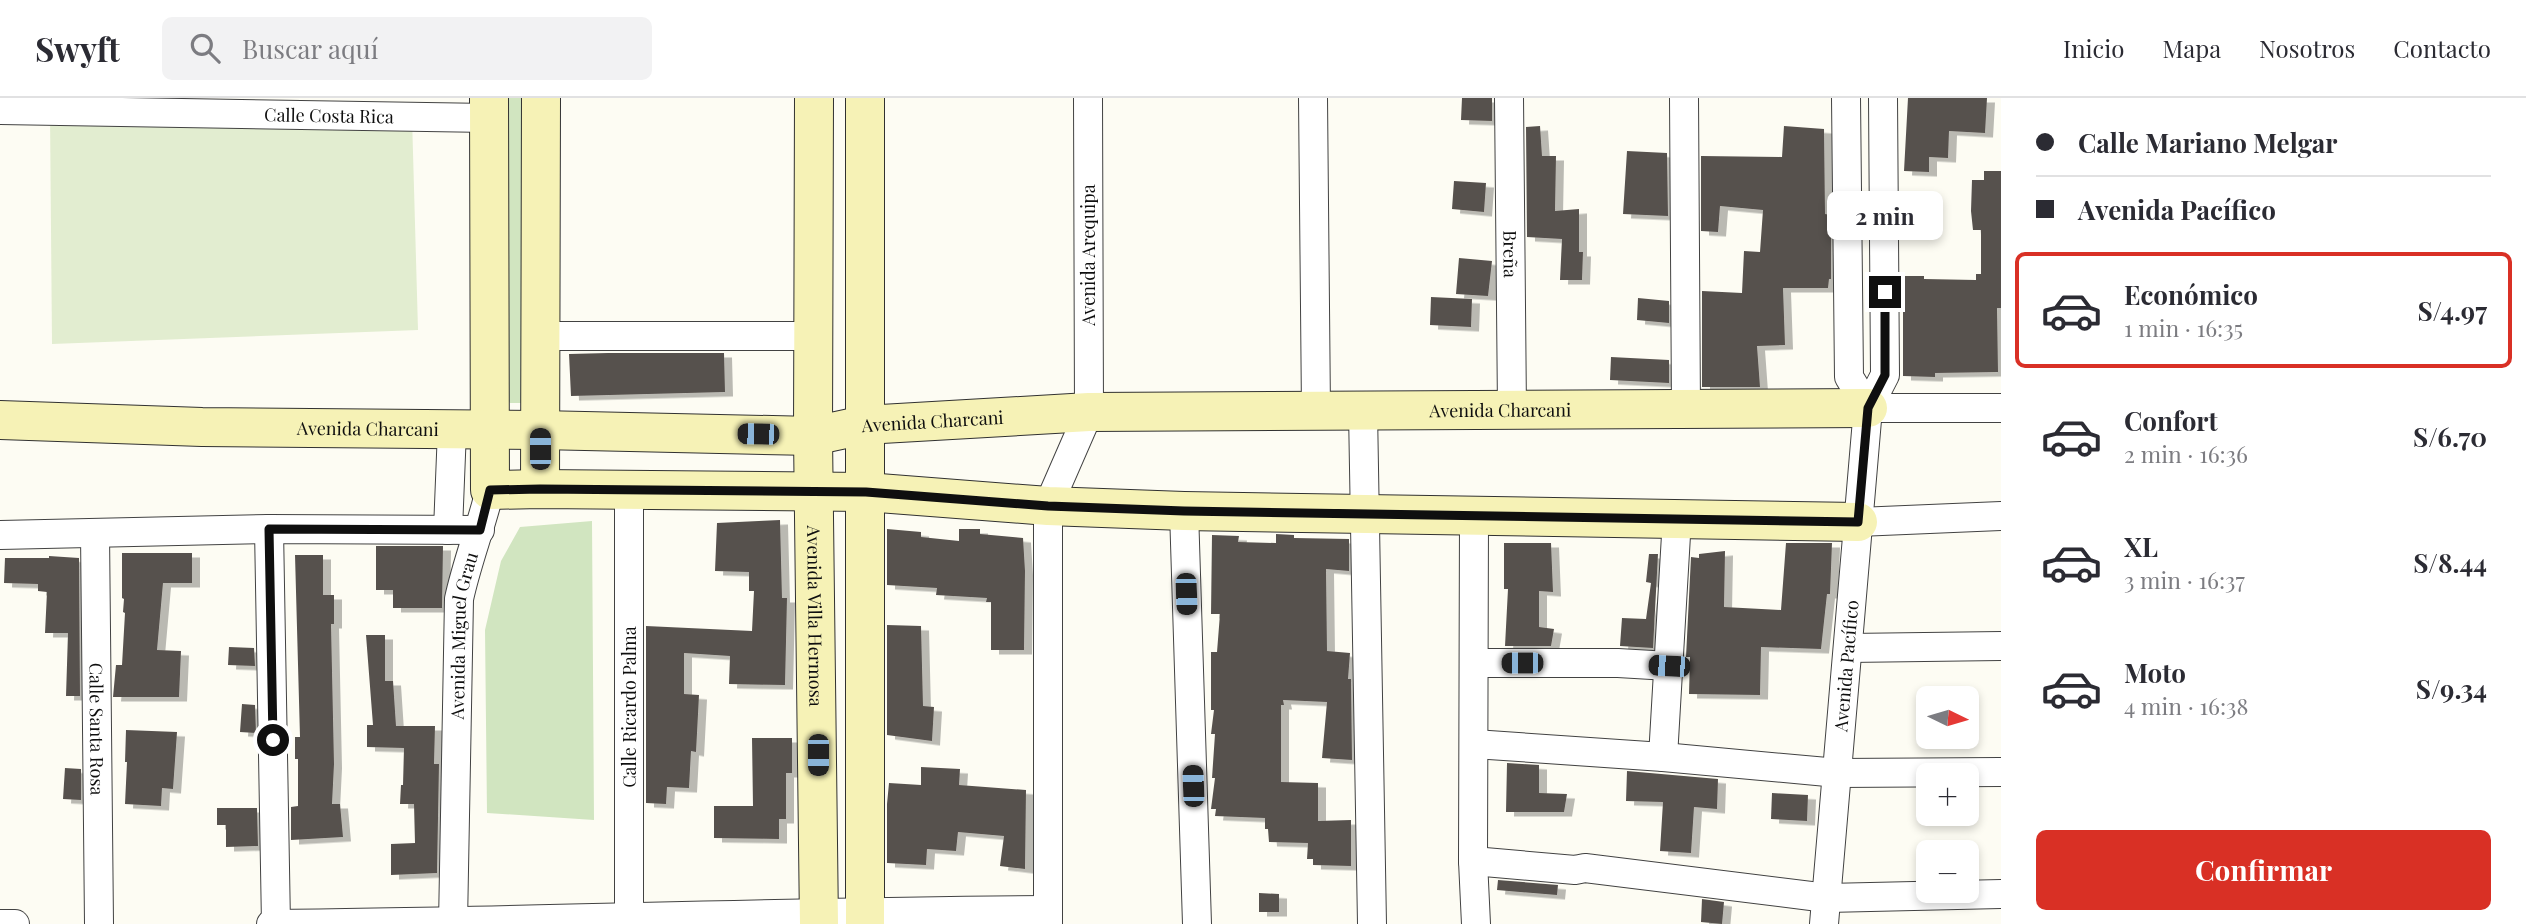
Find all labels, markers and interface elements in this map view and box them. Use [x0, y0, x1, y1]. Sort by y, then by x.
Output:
search box [162, 17, 652, 80]
text: Swyft [35, 26, 120, 70]
icon: search [186, 29, 224, 67]
text: Buscar aquí [242, 31, 378, 66]
text: Inicio [2063, 32, 2124, 64]
text: Mapa [2162, 32, 2221, 64]
text: Nosotros [2259, 32, 2355, 64]
text: Contacto [2393, 32, 2491, 64]
street label: Calle Costa Rica [264, 102, 394, 128]
text: Calle Mariano Melgar [2078, 125, 2337, 160]
street label: Avenida Arequipa [1076, 184, 1100, 327]
callout: 2 min [1827, 190, 1943, 240]
text: Avenida Pacífico [2078, 192, 2276, 227]
text: 2 min [1855, 200, 1915, 231]
street label: Breña [1498, 230, 1523, 278]
route end [1869, 276, 1901, 308]
text: Económico [2124, 277, 2258, 312]
icon: car [2040, 279, 2103, 342]
text: S/4.97 [2417, 293, 2487, 328]
text: 1 min · 16:35 [2124, 312, 2243, 343]
street label: Avenida Charcani [1428, 398, 1571, 422]
text: Confort [2124, 403, 2218, 438]
street label: Avenida Charcani [860, 405, 1004, 437]
icon: car [2040, 405, 2103, 468]
street label: Avenida Charcani [296, 416, 439, 441]
text: S/6.70 [2413, 419, 2487, 454]
car [737, 423, 780, 445]
car [530, 428, 551, 470]
text: 2 min · 16:36 [2124, 438, 2248, 469]
street label: Avenida Villa Hermosa [802, 524, 828, 707]
text: XL [2124, 529, 2158, 564]
icon: car [2040, 531, 2103, 594]
text: S/8.44 [2413, 545, 2487, 580]
street label: Avenida Miguel Grau [445, 548, 483, 721]
text: 3 min · 16:37 [2124, 564, 2245, 595]
car [1175, 573, 1198, 615]
street label: Avenida Pacífico [1828, 599, 1864, 734]
street label: Calle Ricardo Palma [617, 626, 641, 788]
car [1502, 653, 1544, 674]
car [1648, 654, 1691, 678]
text: Moto [2124, 655, 2186, 690]
icon: car [2040, 657, 2103, 720]
street label: Calle Santa Rosa [84, 663, 110, 795]
text: S/9.34 [2416, 671, 2487, 706]
north arrow [1916, 686, 1979, 749]
map controls [1916, 686, 1979, 903]
text: 4 min · 16:38 [2124, 690, 2248, 721]
route start [257, 724, 289, 756]
car [808, 734, 829, 776]
button: + [1916, 763, 1979, 826]
car [1182, 765, 1205, 807]
button: Confirmar [2036, 830, 2491, 910]
button: − [1916, 840, 1979, 903]

